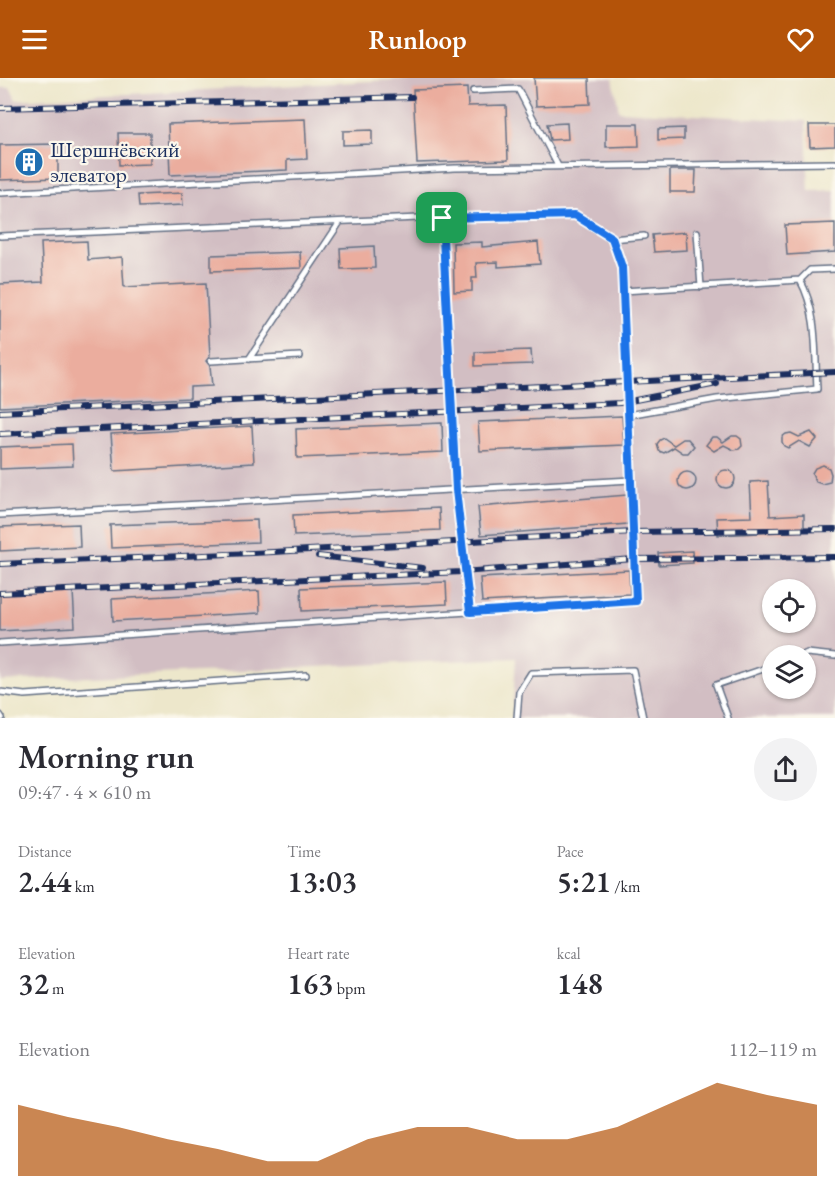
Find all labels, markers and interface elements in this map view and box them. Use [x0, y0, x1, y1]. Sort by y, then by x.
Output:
text: Runloop [369, 22, 466, 57]
icon: menu [18, 23, 51, 56]
icon: heart [784, 23, 817, 56]
place label: Шершнёвский элеватор [50, 135, 180, 189]
building icon: Шершнёвский элеватор [13, 146, 45, 178]
pin [416, 192, 467, 243]
icon: arrive [425, 201, 458, 234]
map controls [762, 579, 816, 699]
button: locate [762, 579, 816, 633]
button: layers [762, 645, 816, 699]
text: Morning run [18, 735, 195, 778]
button: share [754, 738, 817, 801]
text: 09:47 · 4 × 610 m [18, 779, 151, 805]
text: Distance [18, 841, 71, 862]
text: Time [287, 841, 321, 862]
text: Pace [557, 841, 584, 862]
text: 2.44 [18, 862, 71, 901]
text: 13:03 [287, 862, 357, 901]
text: 5:21 [557, 862, 611, 901]
text: km [71, 876, 95, 897]
text: /km [611, 876, 641, 897]
text: Elevation [18, 943, 76, 964]
text: Heart rate [287, 943, 349, 964]
text: kcal [557, 943, 581, 964]
text: 32 [18, 964, 49, 1003]
text: 163 [287, 964, 334, 1003]
text: 148 [557, 964, 603, 1003]
text: m [49, 978, 64, 999]
text: bpm [334, 978, 366, 999]
text: Elevation [18, 1036, 90, 1062]
text: 112–119 m [729, 1036, 817, 1062]

